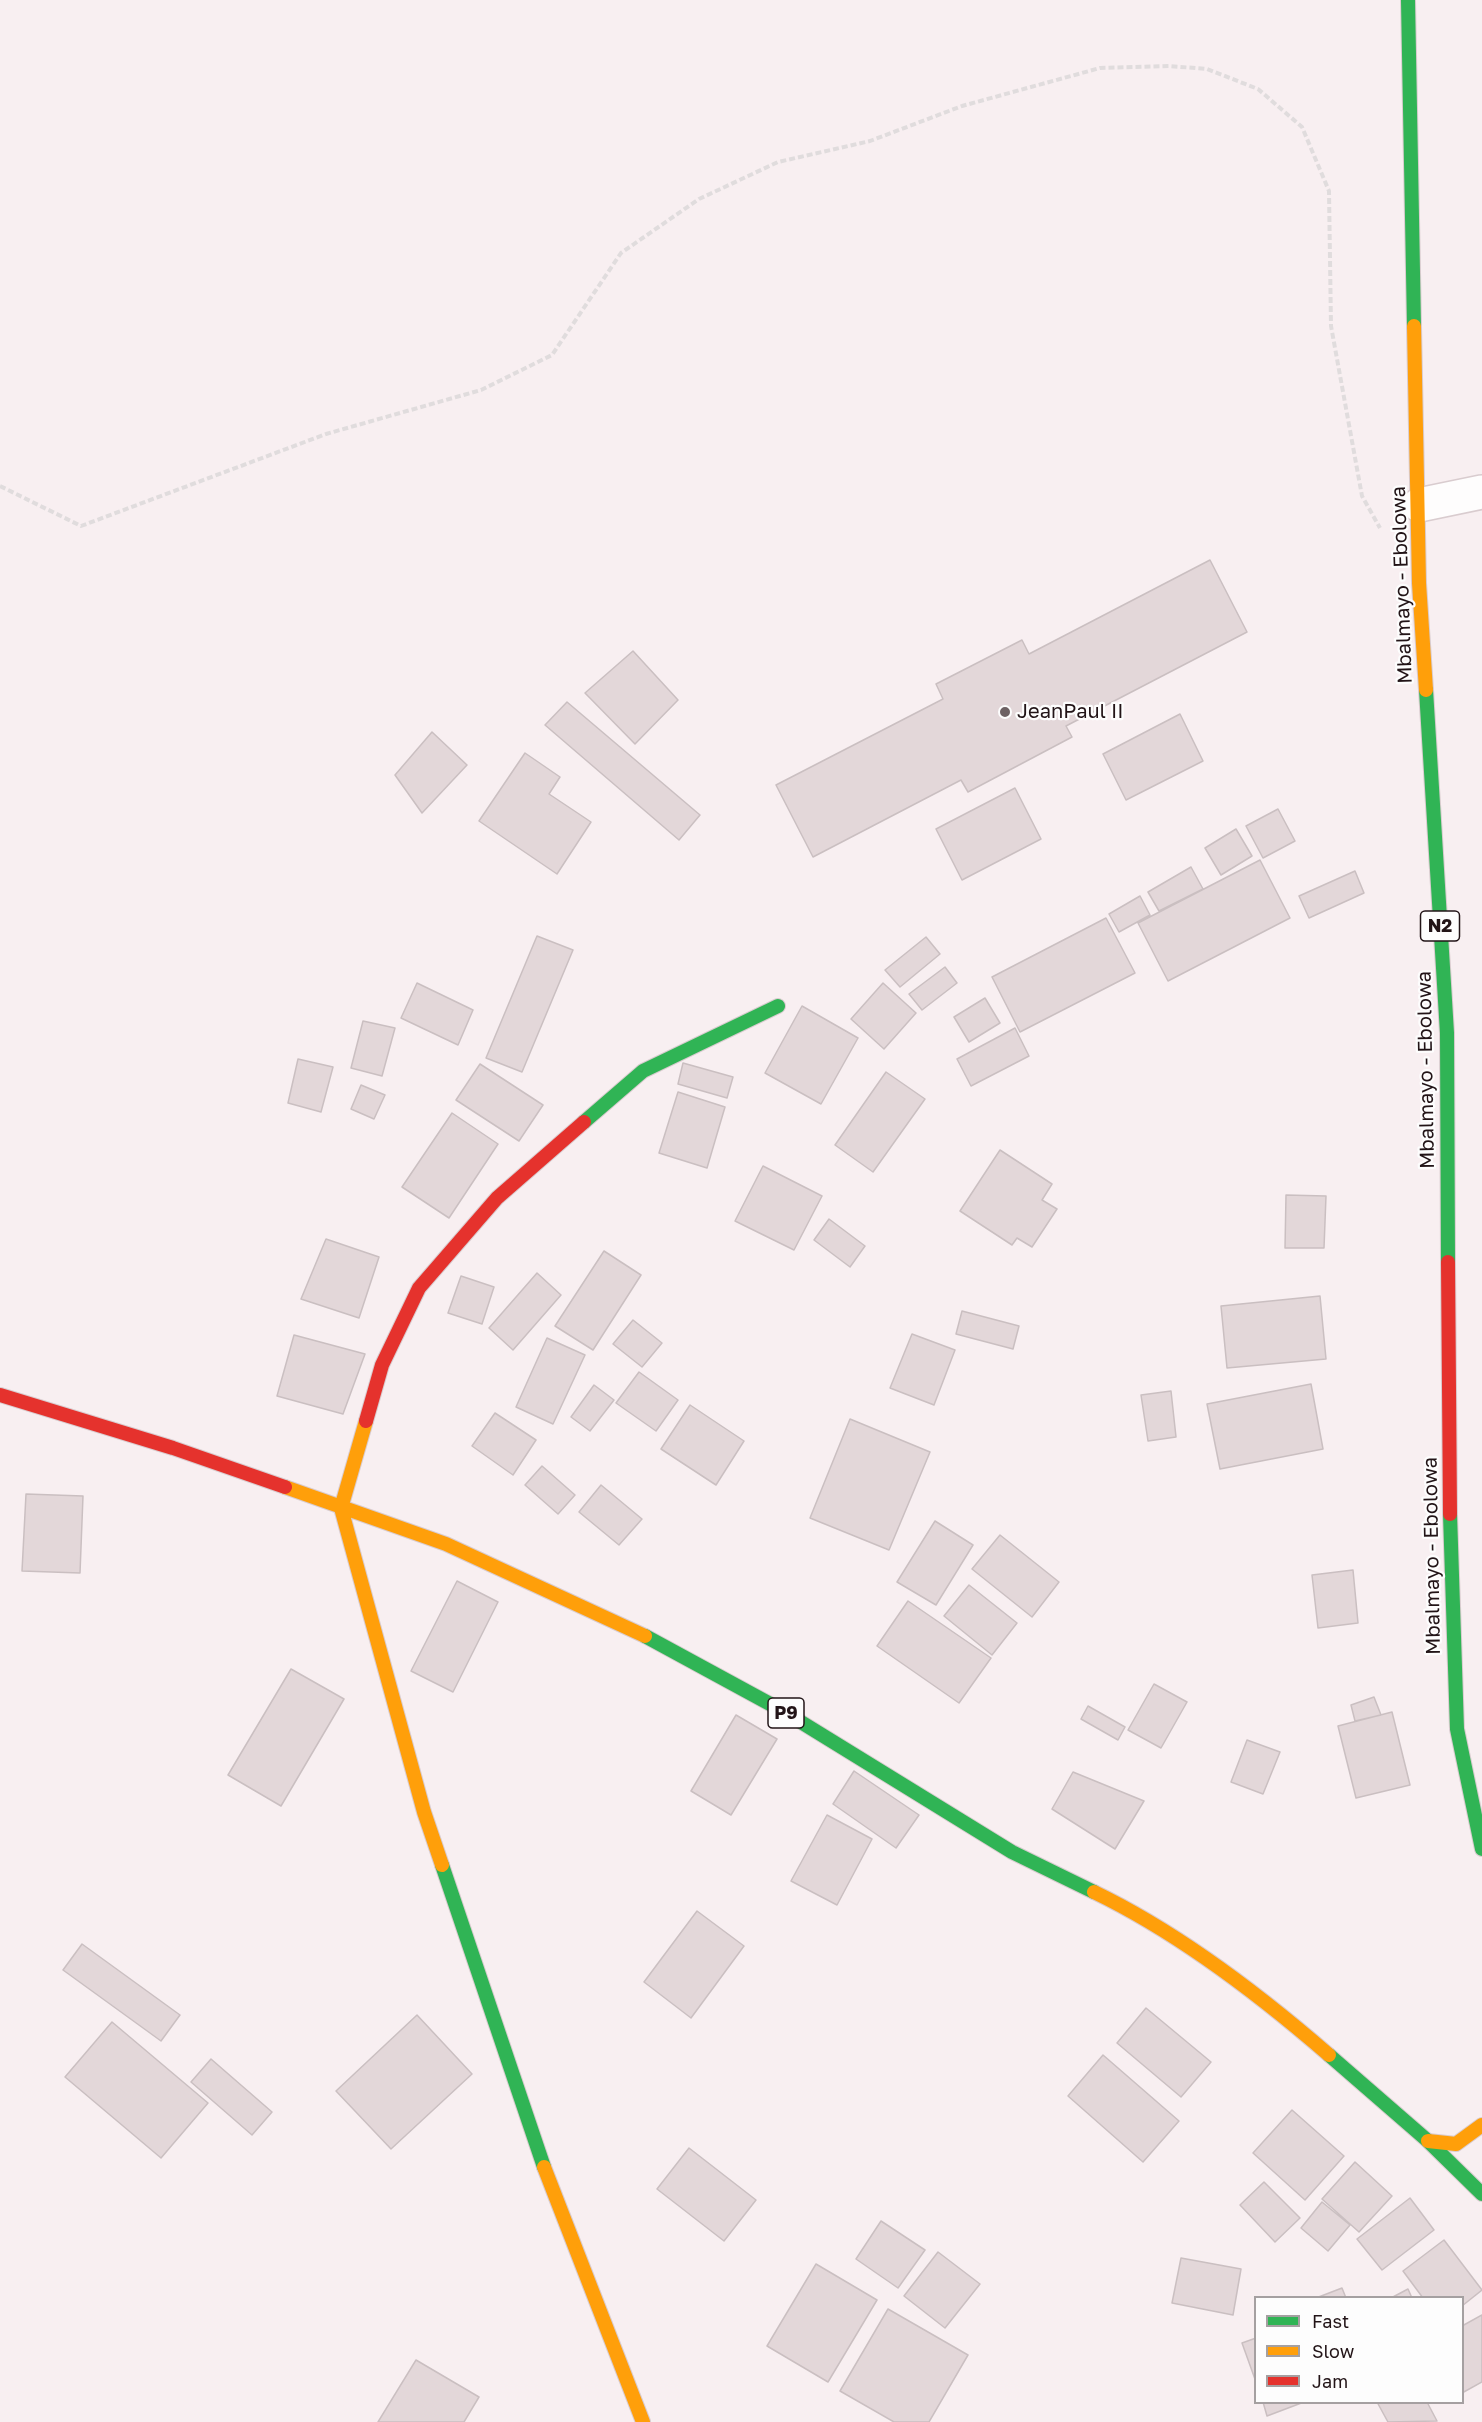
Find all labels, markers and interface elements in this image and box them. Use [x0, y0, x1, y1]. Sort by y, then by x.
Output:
street label: Mbalmayo - Ebolowa [1387, 486, 1417, 684]
place label: JeanPaul II [1017, 700, 1124, 724]
marker: JeanPaul II [998, 705, 1012, 719]
road number: N2 [1420, 911, 1460, 941]
street label: Mbalmayo - Ebolowa [1412, 971, 1440, 1169]
street label: Mbalmayo - Ebolowa [1418, 1457, 1446, 1655]
road number: P9 [768, 1698, 804, 1728]
legend [1254, 2296, 1464, 2404]
text: Fast [1312, 2310, 1349, 2332]
text: Slow [1312, 2340, 1354, 2362]
text: Jam [1312, 2370, 1348, 2392]

